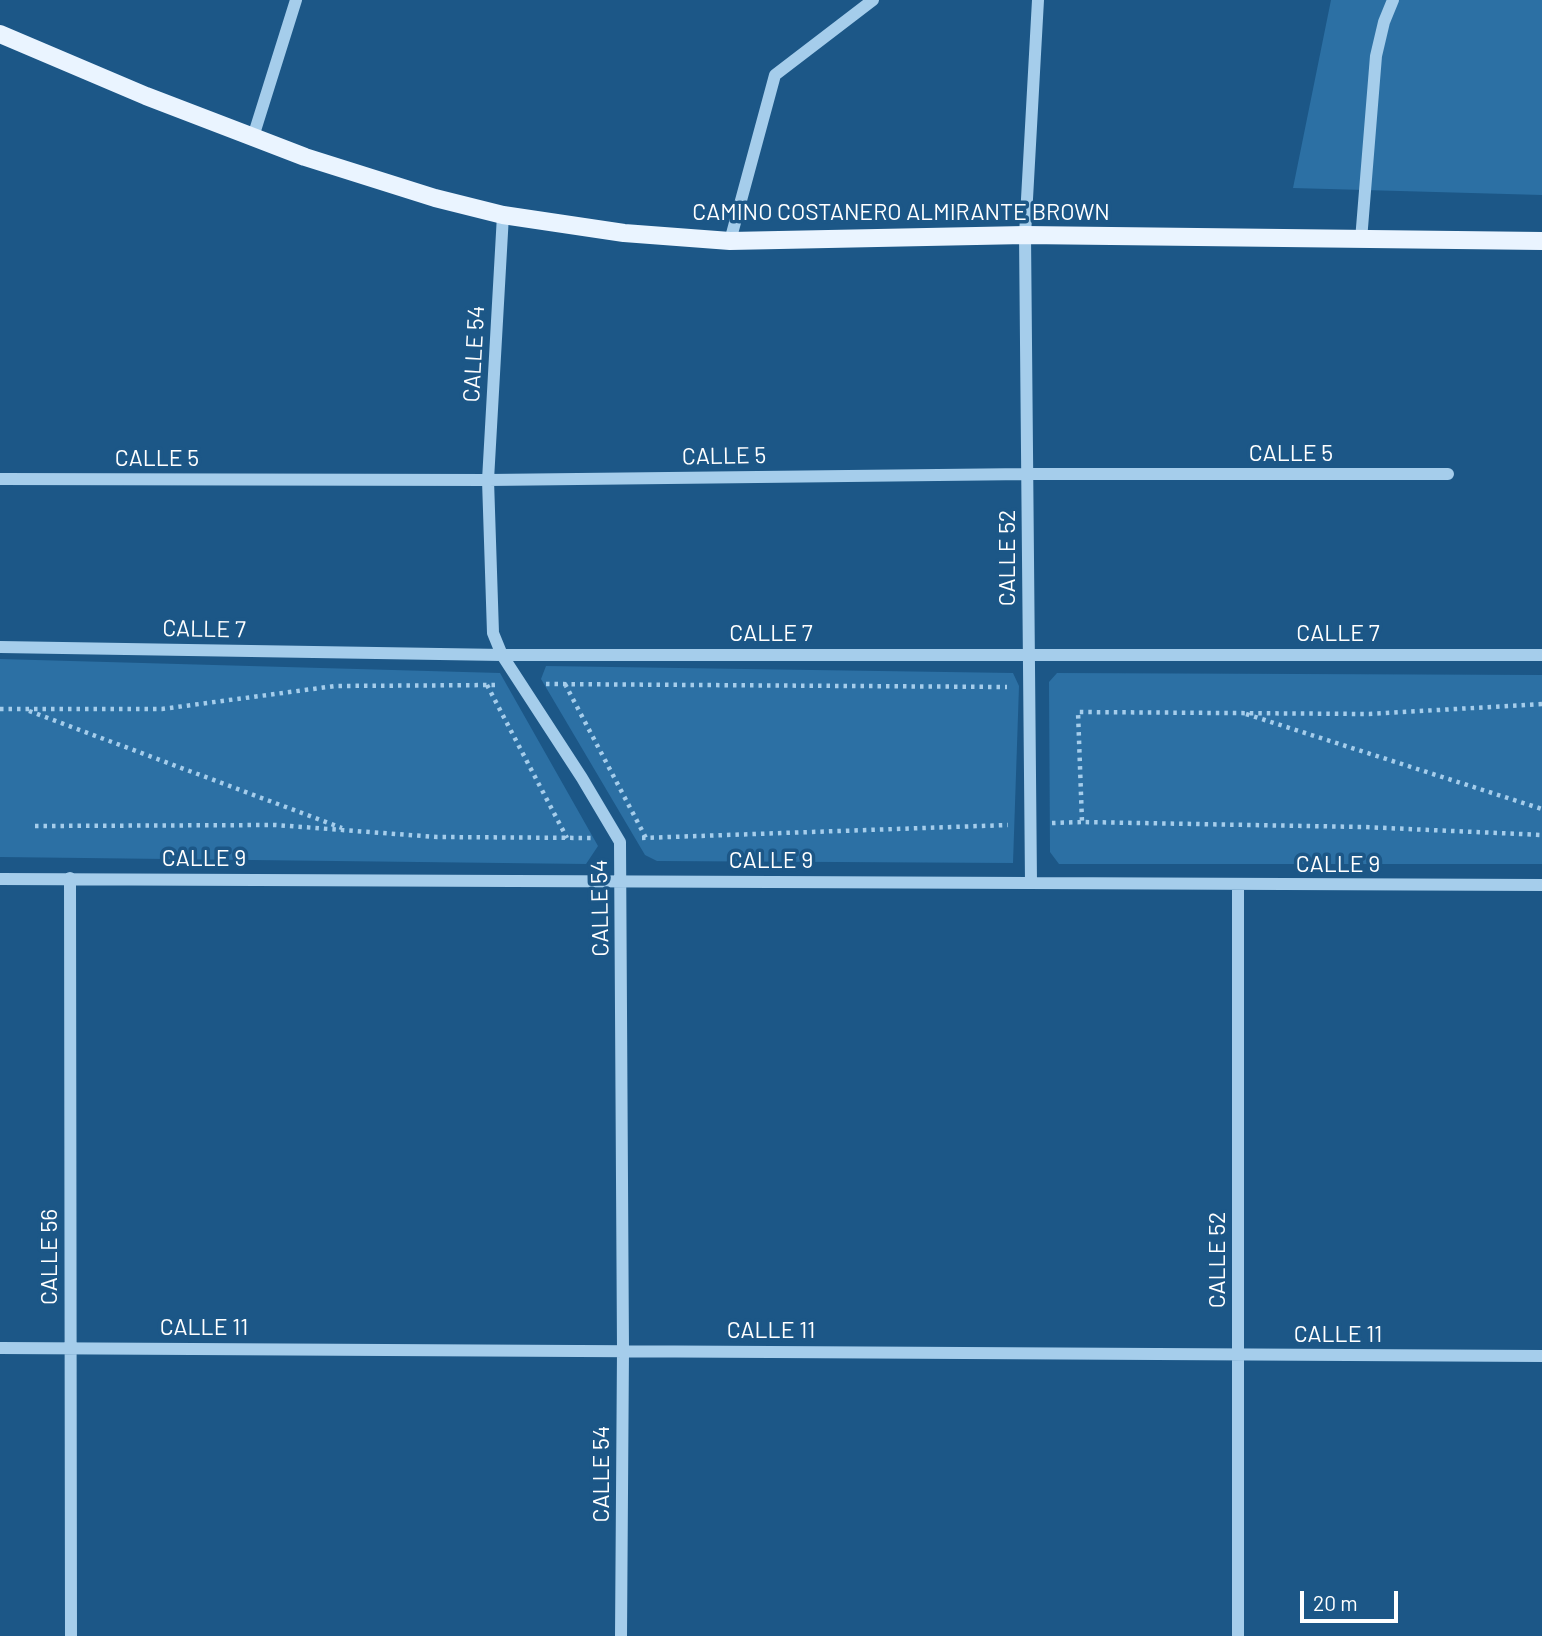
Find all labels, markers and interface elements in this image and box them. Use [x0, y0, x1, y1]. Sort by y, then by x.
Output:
street label: CAMINO COSTANERO ALMIRANTE BROWN [692, 198, 1110, 226]
street label: CALLE 54 [458, 305, 490, 403]
street label: CALLE 5 [1249, 439, 1333, 467]
street label: CALLE 5 [682, 441, 766, 471]
street label: CALLE 5 [115, 444, 199, 472]
street label: CALLE 52 [993, 510, 1021, 606]
street label: CALLE 7 [162, 614, 246, 644]
street label: CALLE 7 [729, 619, 813, 647]
street label: CALLE 7 [1296, 619, 1380, 647]
street label: CALLE 9 [162, 844, 246, 872]
street label: CALLE 9 [729, 846, 813, 874]
street label: CALLE 9 [1296, 850, 1380, 878]
street label: CALLE 54 [585, 859, 615, 957]
street label: CALLE 56 [35, 1209, 63, 1305]
street label: CALLE 52 [1203, 1212, 1231, 1308]
street label: CALLE 11 [160, 1313, 248, 1341]
street label: CALLE 11 [727, 1316, 815, 1344]
street label: CALLE 11 [1294, 1320, 1382, 1348]
street label: CALLE 54 [587, 1425, 615, 1523]
scale bar [1304, 1576, 1402, 1620]
text: 20 m [1313, 1590, 1358, 1615]

